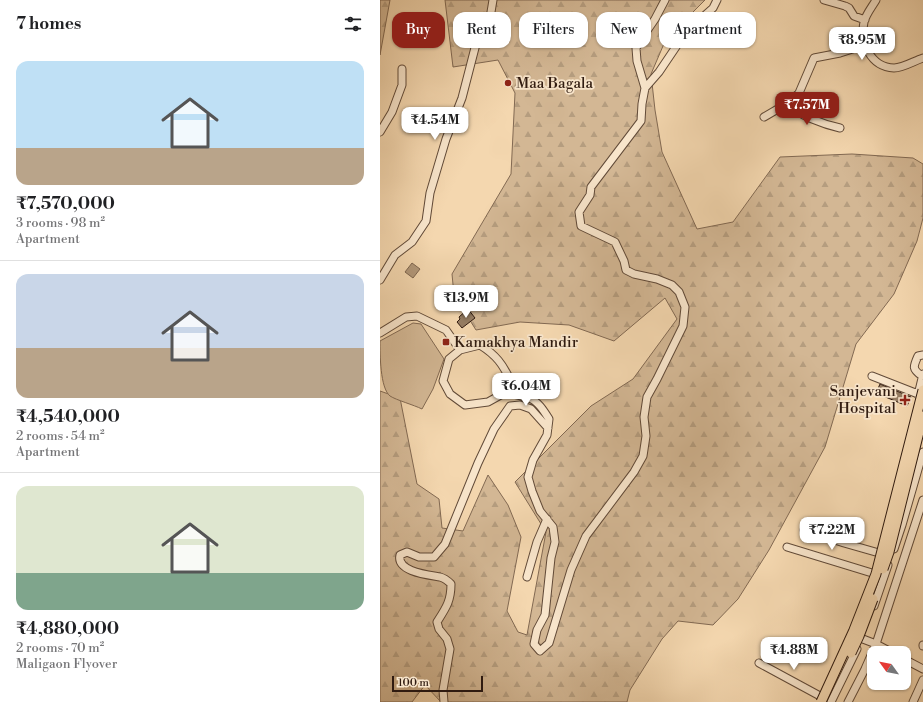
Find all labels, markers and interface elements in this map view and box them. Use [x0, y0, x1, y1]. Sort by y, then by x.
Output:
chip: Buy [392, 12, 445, 48]
chip: Rent [453, 12, 511, 48]
chip: Filters [519, 12, 588, 48]
chip: New [596, 12, 651, 48]
chip: Apartment [659, 12, 756, 48]
text: 7 homes [16, 13, 81, 35]
icon: filters [342, 13, 364, 35]
pin: ₹8.95M [829, 27, 895, 61]
text: ₹8.95M [838, 32, 886, 48]
place label: Maa Bagala [516, 74, 593, 93]
marker: Maa Bagala [503, 78, 513, 88]
icon: home [154, 87, 226, 159]
pin: ₹7.57M [774, 92, 840, 126]
text: ₹7.57M [784, 97, 830, 113]
pin: ₹4.54M [402, 107, 468, 141]
text: ₹4.54M [410, 112, 460, 128]
text: ₹7,570,000 [16, 193, 115, 215]
text: 3 rooms · 98 m² [16, 215, 105, 231]
text: Apartment [16, 231, 80, 247]
pin: ₹13.9M [433, 285, 499, 319]
text: ₹13.9M [443, 290, 489, 306]
icon: home [154, 300, 226, 372]
place label: Kamakhya Mandir [454, 333, 579, 352]
marker: Kamakhya Mandir [441, 337, 451, 347]
pin: ₹6.04M [493, 373, 559, 407]
text: ₹6.04M [501, 378, 551, 394]
place label: Sanjevani Hospital [830, 382, 897, 418]
marker: Sanjevani Hospital [899, 394, 911, 406]
text: ₹4,540,000 [16, 406, 120, 428]
text: 2 rooms · 54 m² [16, 428, 105, 444]
text: Apartment [16, 444, 80, 460]
icon: home [154, 512, 226, 584]
pin: ₹7.22M [799, 517, 865, 551]
text: ₹7.22M [809, 522, 855, 538]
text: ₹4,880,000 [16, 618, 119, 640]
pin: ₹4.88M [761, 637, 827, 671]
text: 2 rooms · 70 m² [16, 640, 104, 656]
text: ₹4.88M [770, 642, 818, 658]
north arrow [867, 646, 911, 690]
map controls [867, 646, 911, 690]
text: Maligaon Flyover [16, 656, 117, 672]
scale bar [392, 674, 483, 693]
text: 100 m [398, 676, 429, 690]

